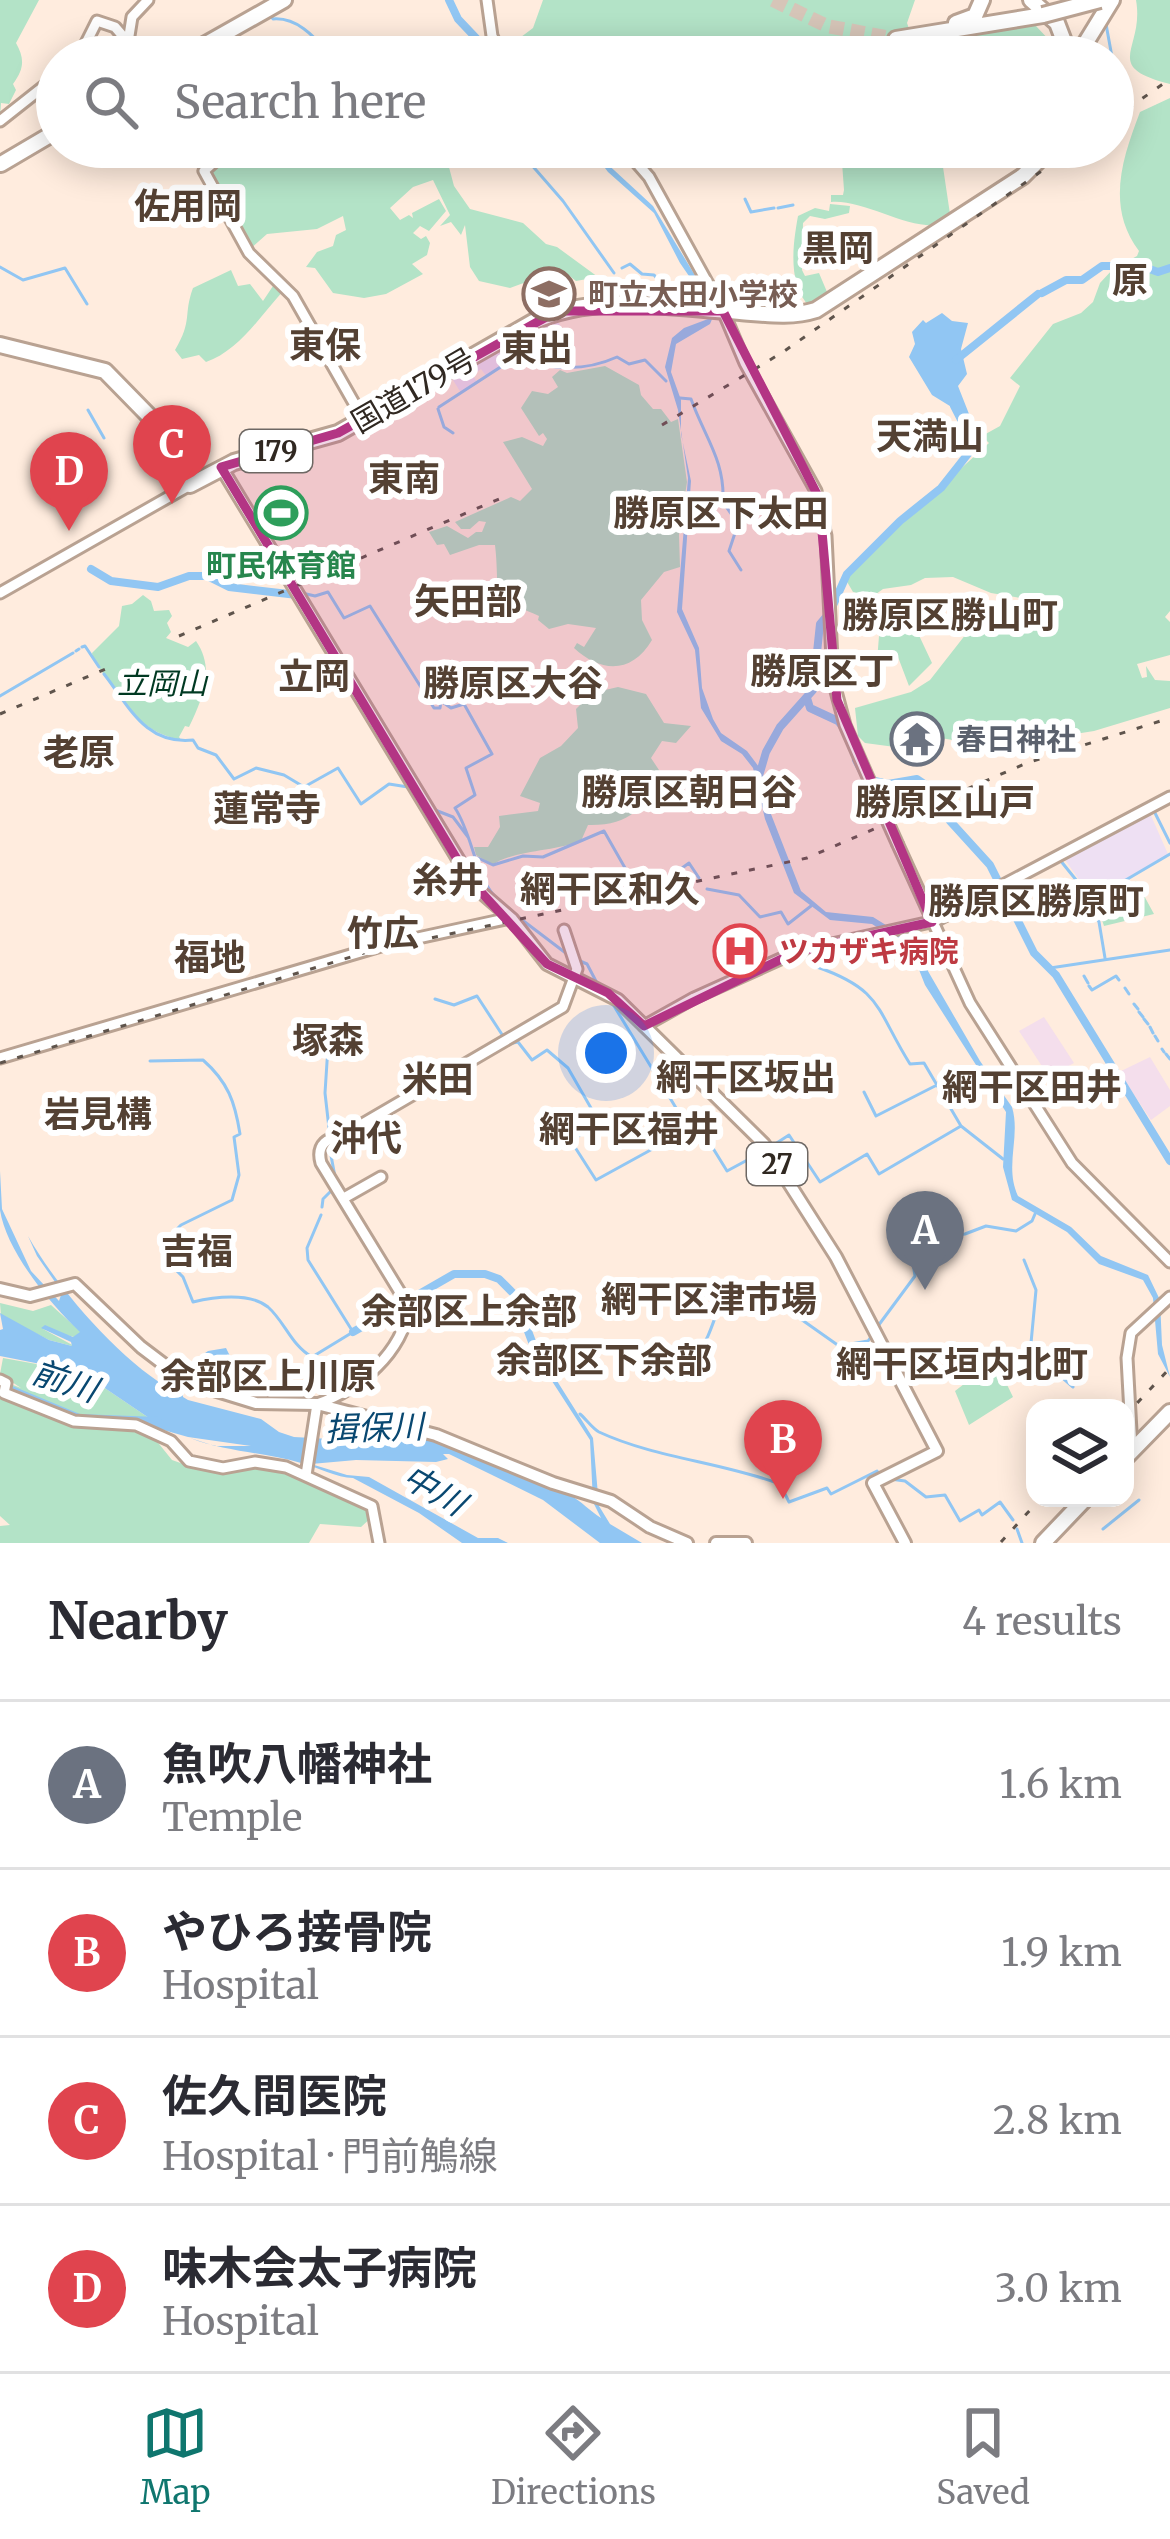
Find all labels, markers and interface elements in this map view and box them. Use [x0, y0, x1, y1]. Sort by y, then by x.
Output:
search box [36, 36, 1134, 168]
icon: search [78, 69, 144, 135]
text: Search here [174, 74, 426, 130]
district label: 佐用岡 [134, 184, 242, 229]
district label: 黒岡 [802, 226, 874, 271]
district label: 原 [1112, 258, 1148, 303]
school or university icon: 町立太田小学校 [521, 266, 577, 322]
place label: 町立太田小学校 [588, 275, 798, 313]
district label: 東保 [289, 323, 361, 368]
district label: 東出 [501, 326, 573, 371]
street label: 国道179号 [344, 339, 482, 441]
pin: C [133, 405, 211, 504]
district label: 天満山 [876, 414, 984, 459]
road number: 179 [240, 430, 312, 472]
pin: D [30, 432, 108, 531]
district label: 東南 [368, 456, 440, 501]
sports icon: 町民体育館 [253, 485, 309, 541]
district label: 勝原区下太田 [613, 491, 829, 536]
place label: 町民体育館 [206, 546, 356, 584]
district label: 矢田部 [414, 579, 522, 624]
district label: 勝原区勝山町 [842, 593, 1058, 638]
district label: 勝原区丁 [750, 649, 894, 694]
district label: 立岡 [278, 654, 350, 699]
district label: 勝原区大谷 [423, 661, 603, 706]
park label: 立岡山 [117, 664, 209, 702]
temple icon: 春日神社 [889, 711, 945, 767]
place label: 春日神社 [956, 720, 1076, 758]
district label: 老原 [43, 730, 115, 775]
district label: 勝原区朝日谷 [581, 770, 797, 815]
district label: 勝原区山戸 [855, 780, 1035, 825]
district label: 蓮常寺 [213, 786, 321, 831]
district label: 糸井 [412, 858, 484, 903]
district label: 網干区和久 [520, 867, 700, 912]
district label: 勝原区勝原町 [928, 879, 1144, 924]
district label: 竹広 [347, 911, 419, 956]
hospital icon: ツカザキ病院 [712, 923, 768, 979]
place label: ツカザキ病院 [779, 932, 959, 970]
district label: 福地 [174, 935, 246, 980]
district label: 塚森 [292, 1018, 364, 1063]
your location [576, 1023, 636, 1083]
district label: 網干区坂出 [656, 1055, 836, 1100]
district label: 米田 [402, 1057, 474, 1102]
district label: 網干区田井 [942, 1065, 1122, 1110]
district label: 岩見構 [44, 1092, 152, 1137]
district label: 網干区福井 [539, 1107, 719, 1152]
district label: 沖代 [330, 1116, 402, 1161]
road number: 27 [747, 1143, 807, 1185]
pin: A [886, 1191, 964, 1290]
district label: 吉福 [161, 1229, 233, 1274]
district label: 網干区津市場 [601, 1277, 817, 1322]
district label: 余部区上余部 [361, 1289, 577, 1334]
district label: 余部区下余部 [496, 1338, 712, 1383]
district label: 網干区垣内北町 [836, 1342, 1088, 1387]
water label: 前川 [27, 1351, 106, 1412]
district label: 余部区上川原 [160, 1354, 376, 1399]
map controls [1026, 1399, 1134, 1507]
button: layers [1026, 1399, 1134, 1507]
pin: B [744, 1400, 822, 1499]
water label: 揖保川 [324, 1406, 427, 1450]
water label: 中川 [395, 1456, 475, 1526]
text: Nearby [48, 1589, 228, 1653]
text: 4 results [962, 1597, 1122, 1646]
text: 魚吹八幡神社 [162, 1736, 432, 1792]
text: A [73, 1760, 101, 1809]
text: 1.6 km [999, 1760, 1122, 1809]
text: Temple [162, 1793, 302, 1842]
text: やひろ接骨院 [162, 1904, 432, 1960]
text: B [73, 1928, 101, 1977]
text: 1.9 km [1001, 1928, 1122, 1977]
text: Hospital [162, 1961, 319, 2010]
text: 佐久間医院 [162, 2068, 387, 2124]
text: C [74, 2096, 100, 2145]
text: 2.8 km [993, 2096, 1122, 2145]
text: Hospital · 門前鵤線 [162, 2132, 498, 2181]
text: 味木会太子病院 [162, 2240, 477, 2296]
text: D [72, 2264, 102, 2313]
text: 3.0 km [995, 2264, 1122, 2313]
text: Hospital [162, 2297, 319, 2346]
tab: Map [140, 2400, 211, 2513]
tab: Directions [491, 2400, 656, 2513]
tab: Saved [936, 2400, 1030, 2513]

